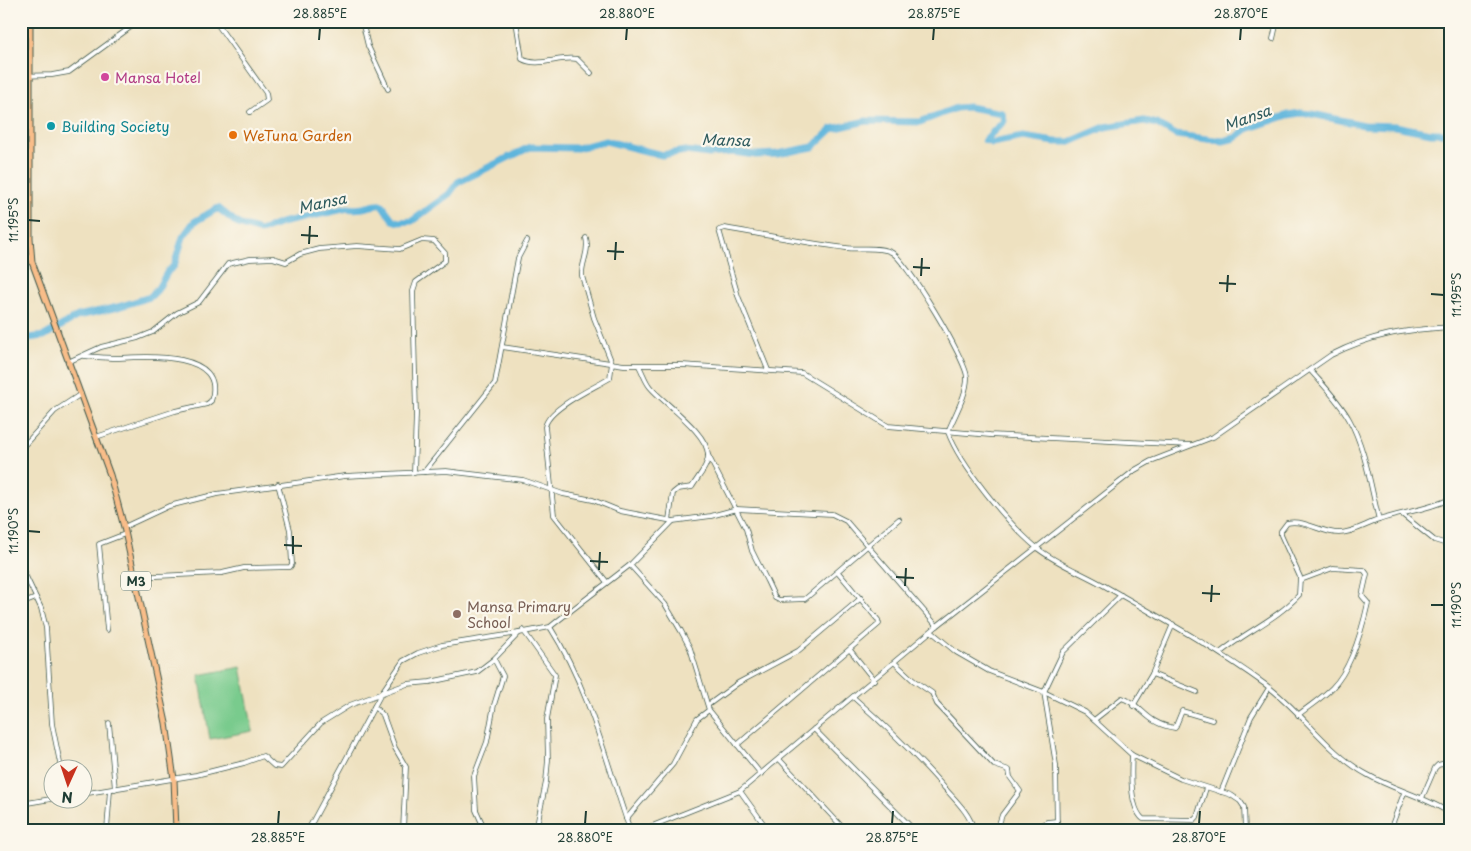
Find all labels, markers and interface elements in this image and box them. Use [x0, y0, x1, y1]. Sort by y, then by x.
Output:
text: 28.885°E [293, 4, 347, 22]
text: 28.880°E [599, 4, 655, 22]
text: 28.875°E [907, 4, 961, 22]
text: 28.870°E [1214, 4, 1268, 22]
place label: Mansa Hotel [115, 67, 201, 88]
marker: Mansa Hotel [99, 71, 111, 83]
water label: Mansa [1220, 98, 1274, 136]
place label: Building Society [61, 116, 169, 137]
marker: Building Society [45, 120, 57, 132]
place label: WeTuna Garden [243, 125, 352, 146]
water label: Mansa [701, 127, 751, 151]
marker: WeTuna Garden [227, 129, 239, 141]
water label: Mansa [296, 186, 349, 218]
text: 11.195°S [4, 197, 22, 243]
text: 11.195°S [1447, 272, 1465, 318]
text: 11.190°S [4, 508, 22, 554]
road number: M3 [121, 572, 151, 590]
text: 11.190°S [1447, 582, 1465, 628]
place label: Mansa Primary School [467, 596, 571, 633]
marker: Mansa Primary School [451, 608, 463, 620]
north arrow [42, 758, 92, 808]
text: N [61, 787, 73, 808]
text: 28.885°E [251, 828, 305, 846]
text: 28.880°E [557, 828, 613, 846]
text: 28.875°E [865, 828, 919, 846]
text: 28.870°E [1172, 828, 1226, 846]

